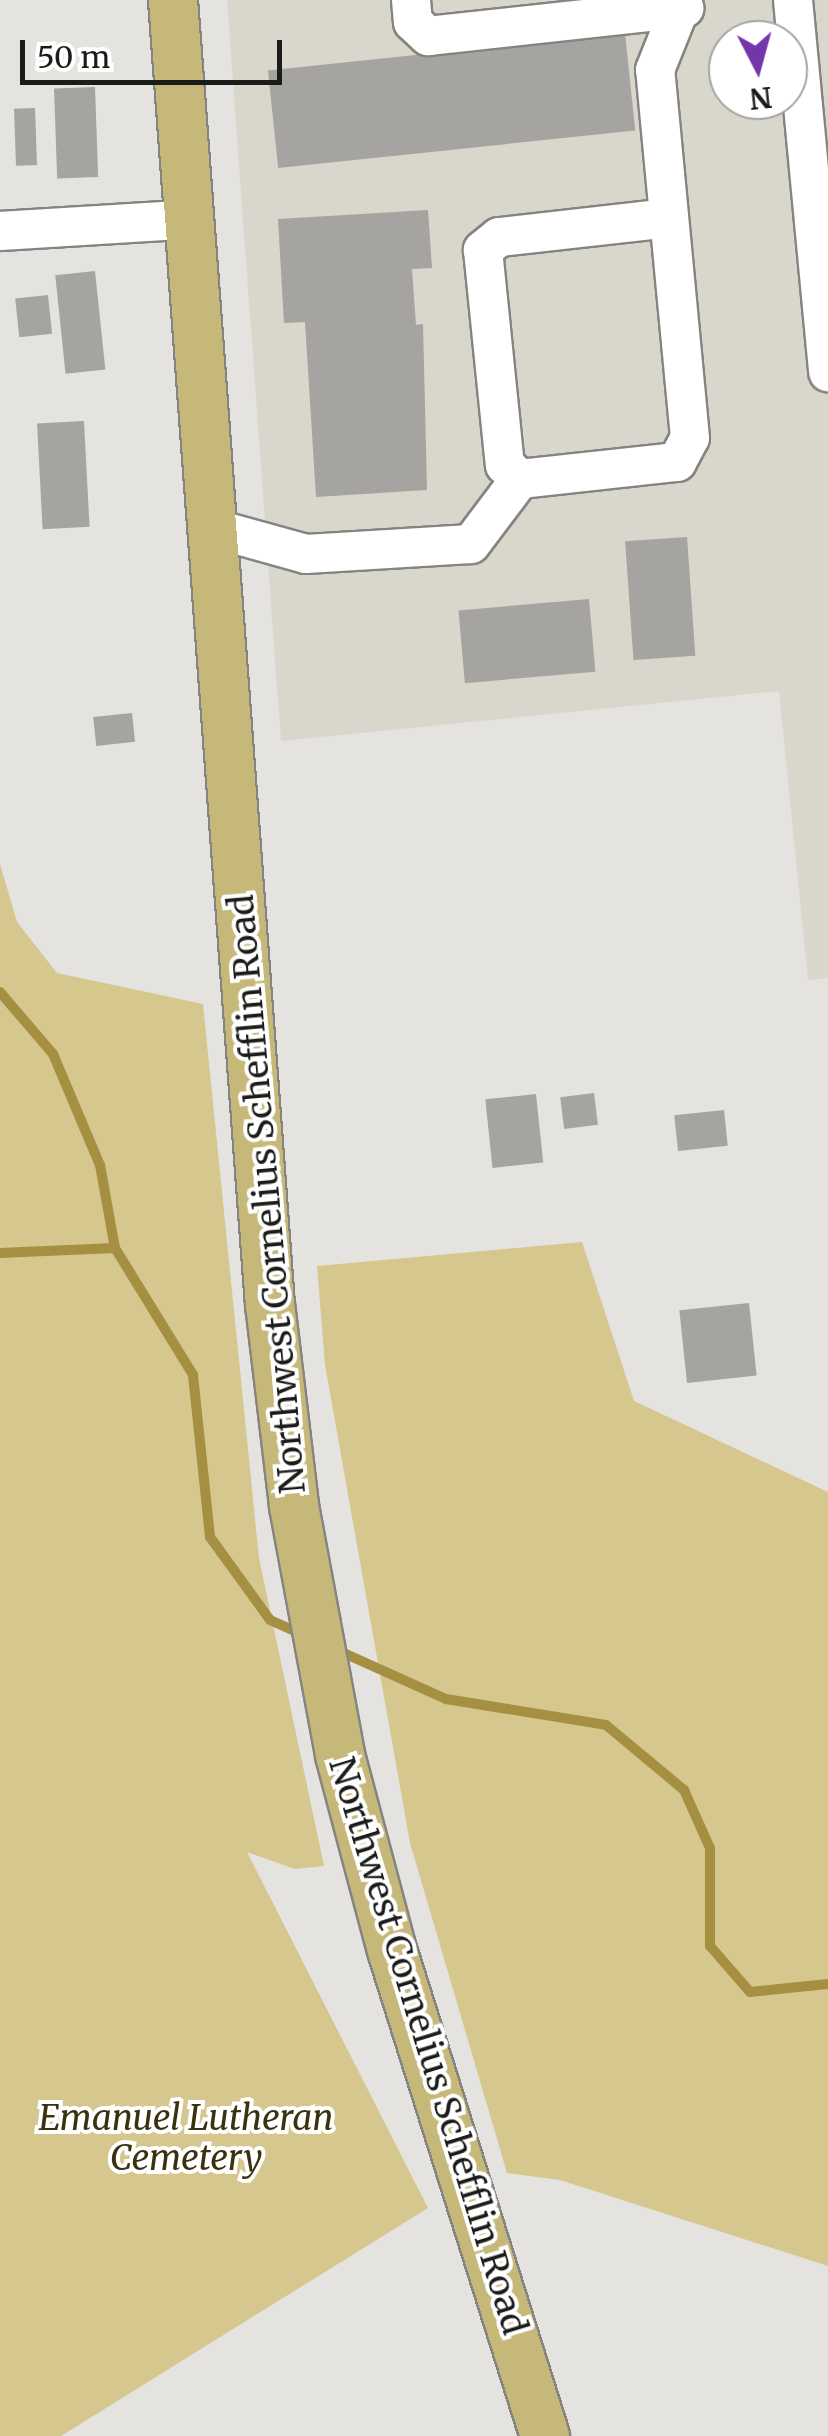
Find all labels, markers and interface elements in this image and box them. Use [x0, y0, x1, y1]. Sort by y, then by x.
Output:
scale bar [25, 20, 288, 82]
north arrow [708, 20, 808, 120]
text: 50 m [37, 38, 110, 76]
text: N [748, 79, 774, 117]
street label: Northwest Cornelius Schefflin Road [220, 893, 314, 1495]
street label: Northwest Cornelius Schefflin Road [320, 1752, 536, 2340]
park label: Emanuel Lutheran Cemetery [39, 2097, 333, 2179]

